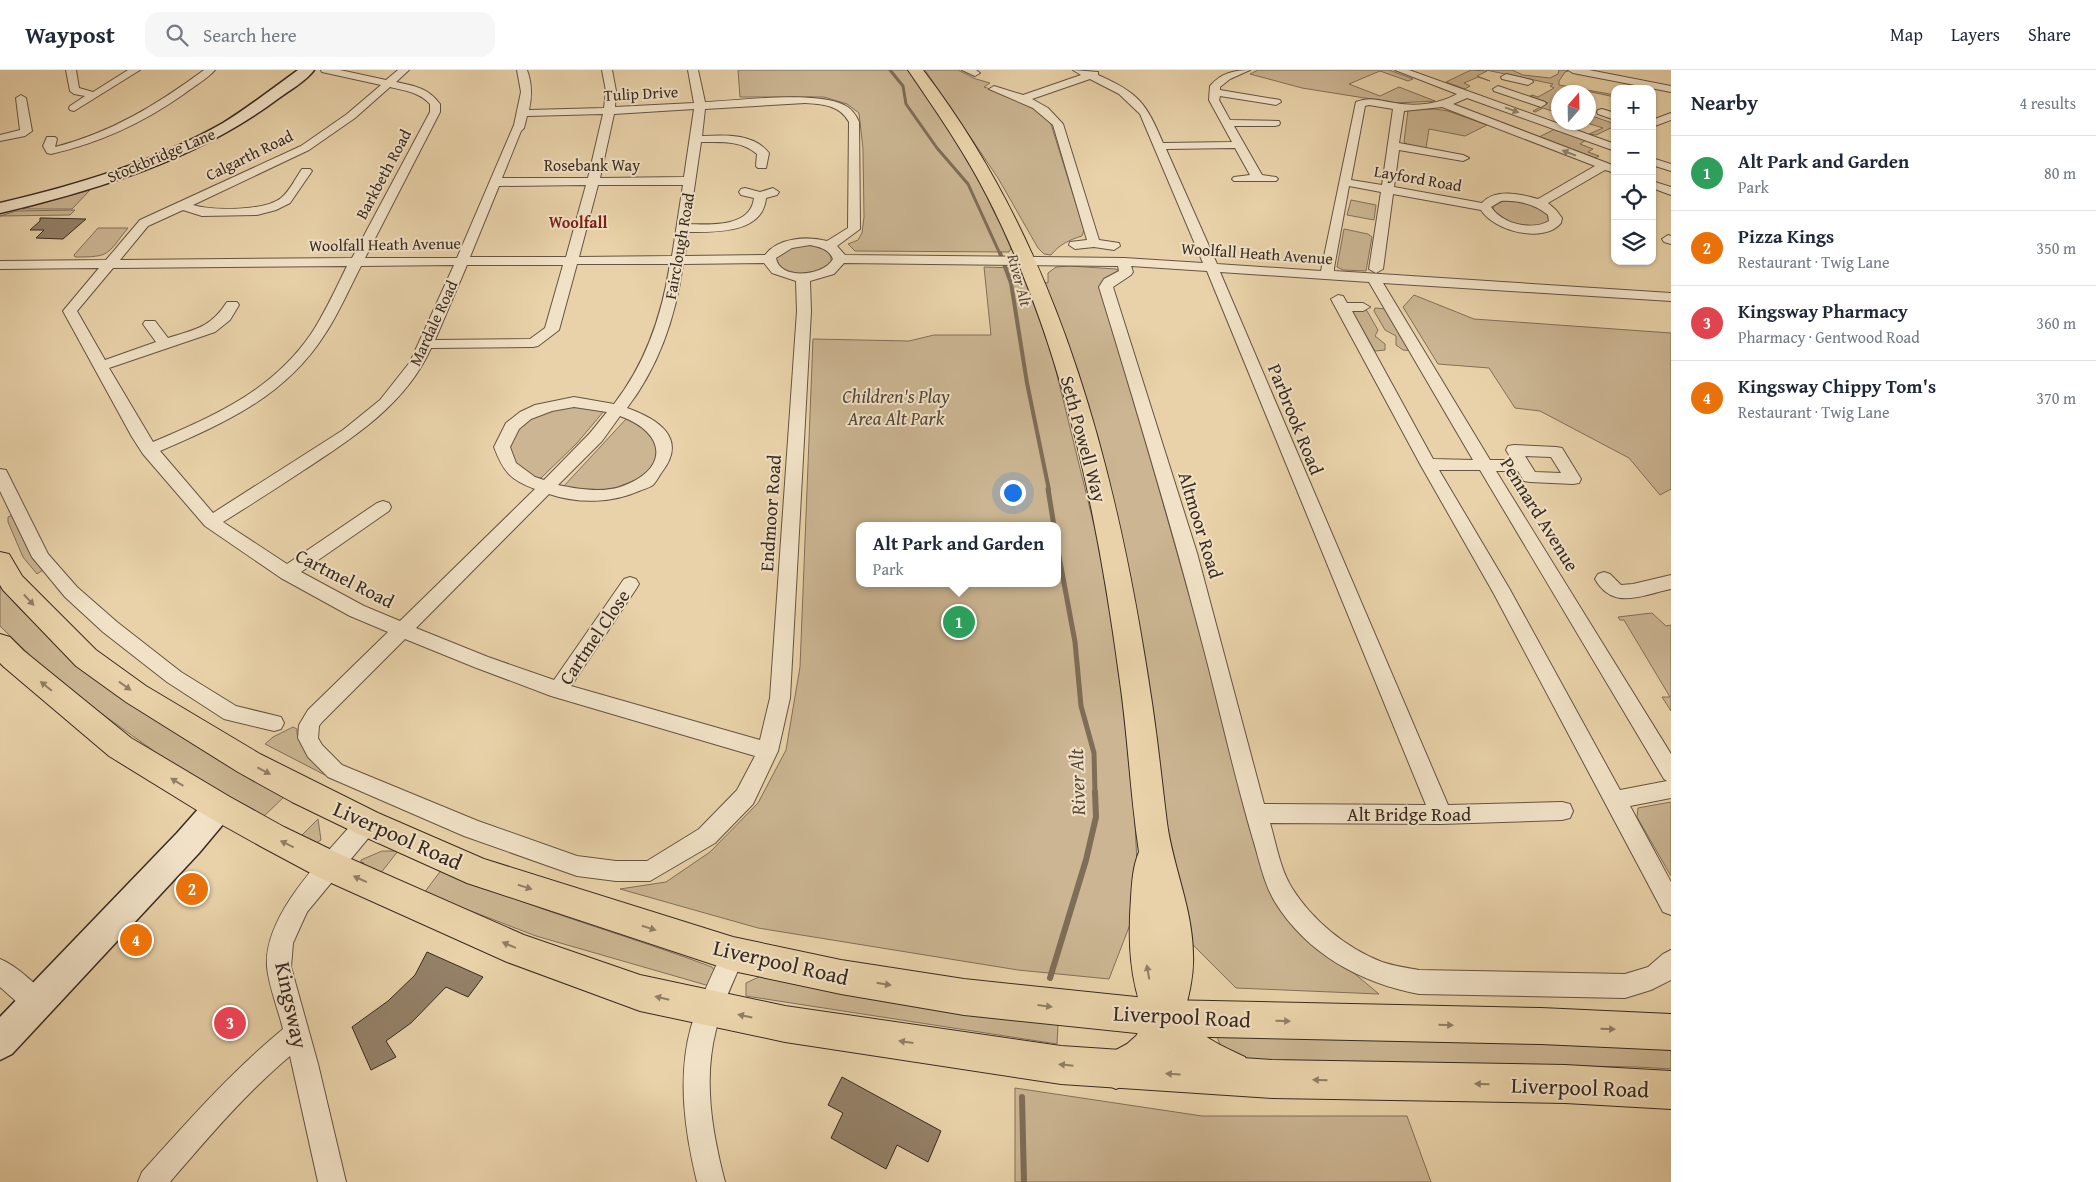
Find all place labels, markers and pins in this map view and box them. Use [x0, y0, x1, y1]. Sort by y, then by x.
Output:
pin: 1 [943, 603, 975, 641]
pin: 2 [176, 870, 208, 908]
pin: 4 [120, 921, 152, 959]
pin: 3 [214, 1004, 246, 1042]

